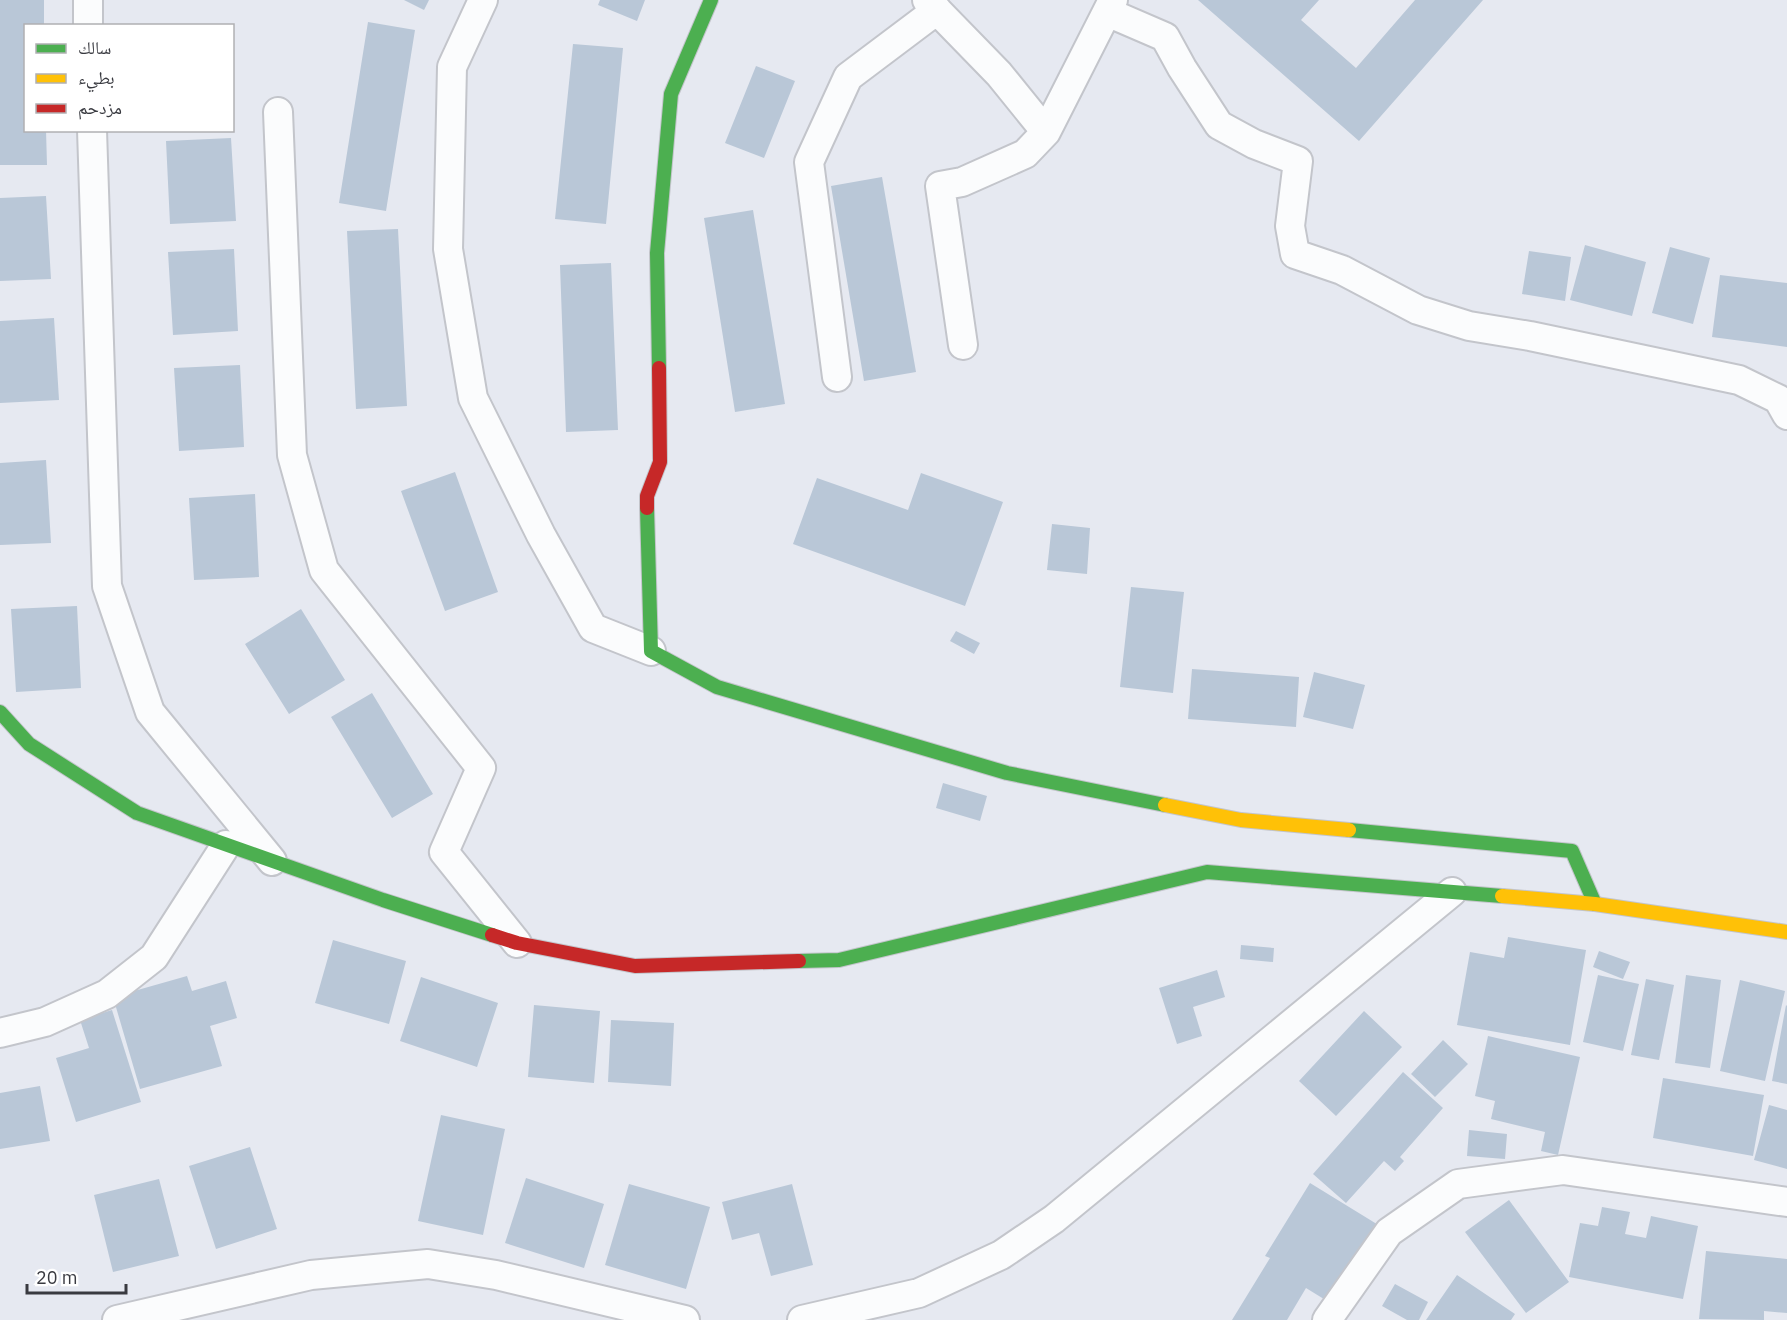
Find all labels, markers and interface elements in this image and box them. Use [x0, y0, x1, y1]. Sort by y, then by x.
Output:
legend [24, 24, 234, 132]
text: سالك [78, 36, 111, 59]
text: بطيء [78, 66, 115, 93]
text: مزدحم [78, 96, 122, 120]
scale bar [27, 1257, 126, 1295]
text: 20 m [36, 1266, 78, 1289]

